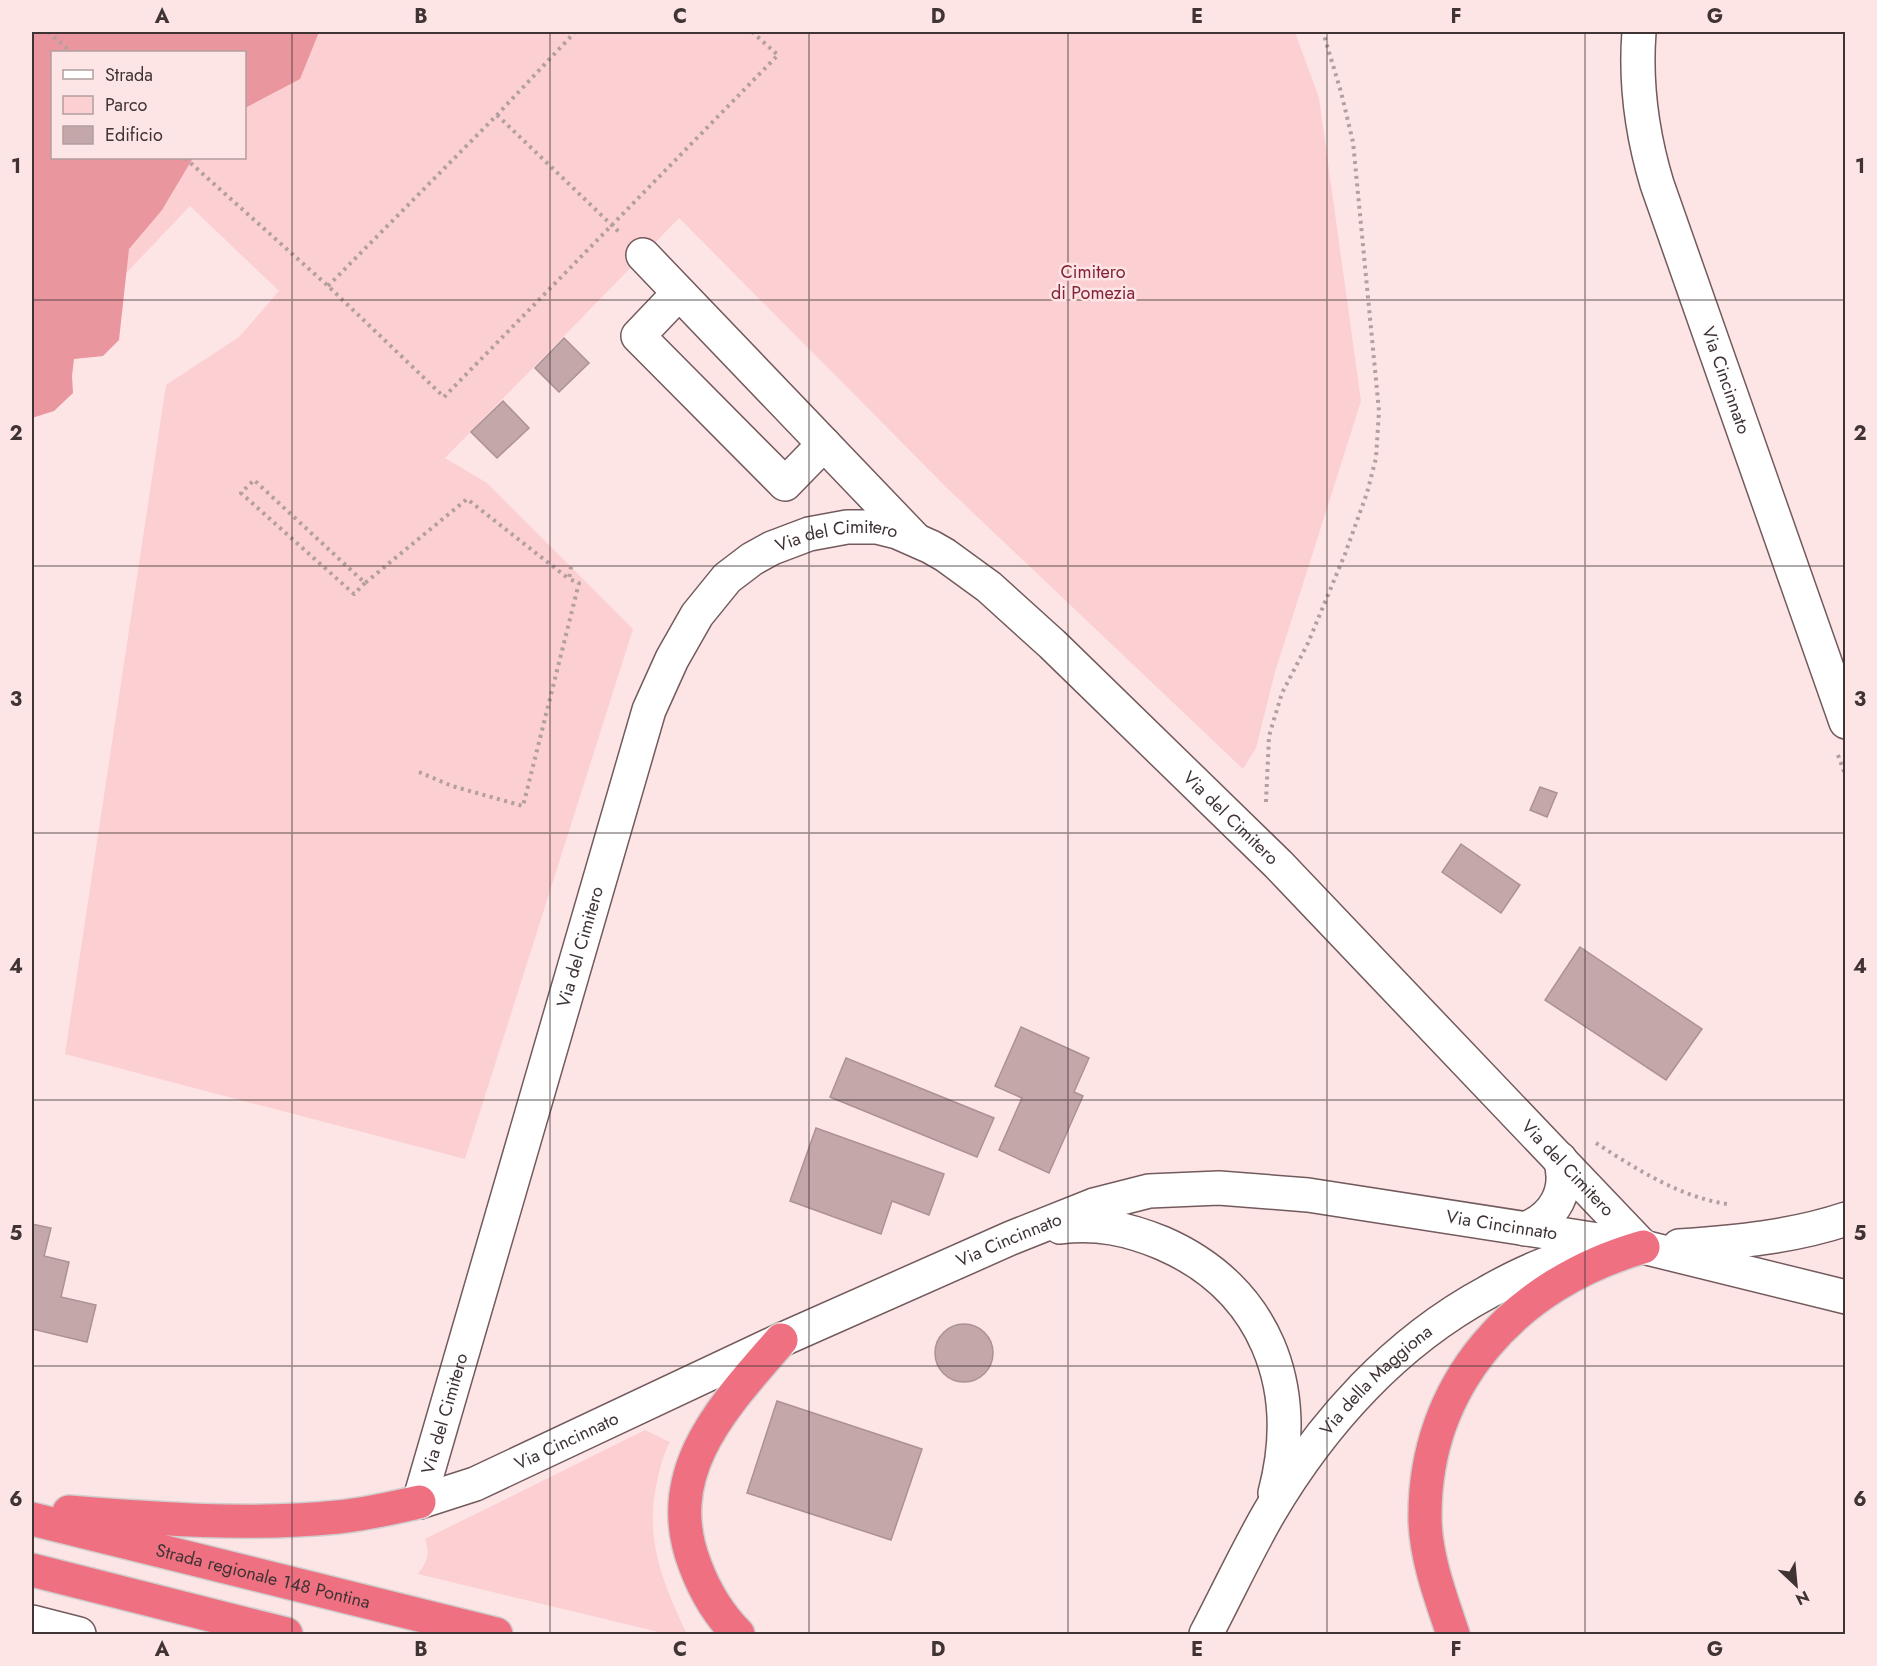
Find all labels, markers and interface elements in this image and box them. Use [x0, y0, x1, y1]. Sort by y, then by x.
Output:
text: A [154, 2, 170, 31]
text: B [414, 2, 428, 31]
text: C [673, 2, 687, 31]
text: D [931, 2, 945, 31]
text: E [1191, 2, 1203, 31]
text: F [1450, 2, 1462, 31]
text: G [1707, 2, 1723, 31]
legend [51, 51, 246, 159]
text: Strada [105, 62, 153, 88]
text: Parco [105, 92, 147, 118]
text: Edificio [105, 122, 163, 148]
text: 1 [11, 152, 21, 181]
text: 1 [1855, 152, 1865, 181]
park label: Cimitero di Pomezia [1051, 259, 1135, 306]
street label: Via Cincinnato [1695, 323, 1757, 438]
text: 2 [9, 419, 23, 448]
text: 2 [1853, 419, 1867, 448]
street label: Via del Cimitero [772, 513, 901, 559]
text: 3 [10, 685, 22, 714]
text: 3 [1854, 685, 1866, 714]
street label: Via del Cimitero [1177, 765, 1285, 871]
street label: Via del Cimitero [550, 883, 610, 1011]
text: 4 [9, 952, 23, 981]
text: 4 [1853, 952, 1867, 981]
street label: Via del Cimitero [1515, 1114, 1620, 1222]
street label: Via Cincinnato [1444, 1204, 1559, 1247]
street label: Via Cincinnato [952, 1206, 1066, 1274]
text: 5 [10, 1219, 23, 1248]
text: 5 [1854, 1219, 1867, 1248]
street label: Via della Maggiona [1314, 1319, 1438, 1441]
street label: Via del Cimitero [415, 1350, 475, 1477]
street label: Via Cincinnato [510, 1405, 623, 1477]
text: 6 [9, 1485, 23, 1514]
text: 6 [1853, 1485, 1867, 1514]
street label: Strada regionale 148 Pontina [153, 1537, 373, 1615]
north arrow [1766, 1555, 1826, 1615]
text: N [1792, 1585, 1813, 1611]
text: A [154, 1635, 170, 1664]
text: B [414, 1635, 428, 1664]
text: C [673, 1635, 687, 1664]
text: D [931, 1635, 945, 1664]
text: E [1191, 1635, 1203, 1664]
text: F [1450, 1635, 1462, 1664]
text: G [1707, 1635, 1723, 1664]

